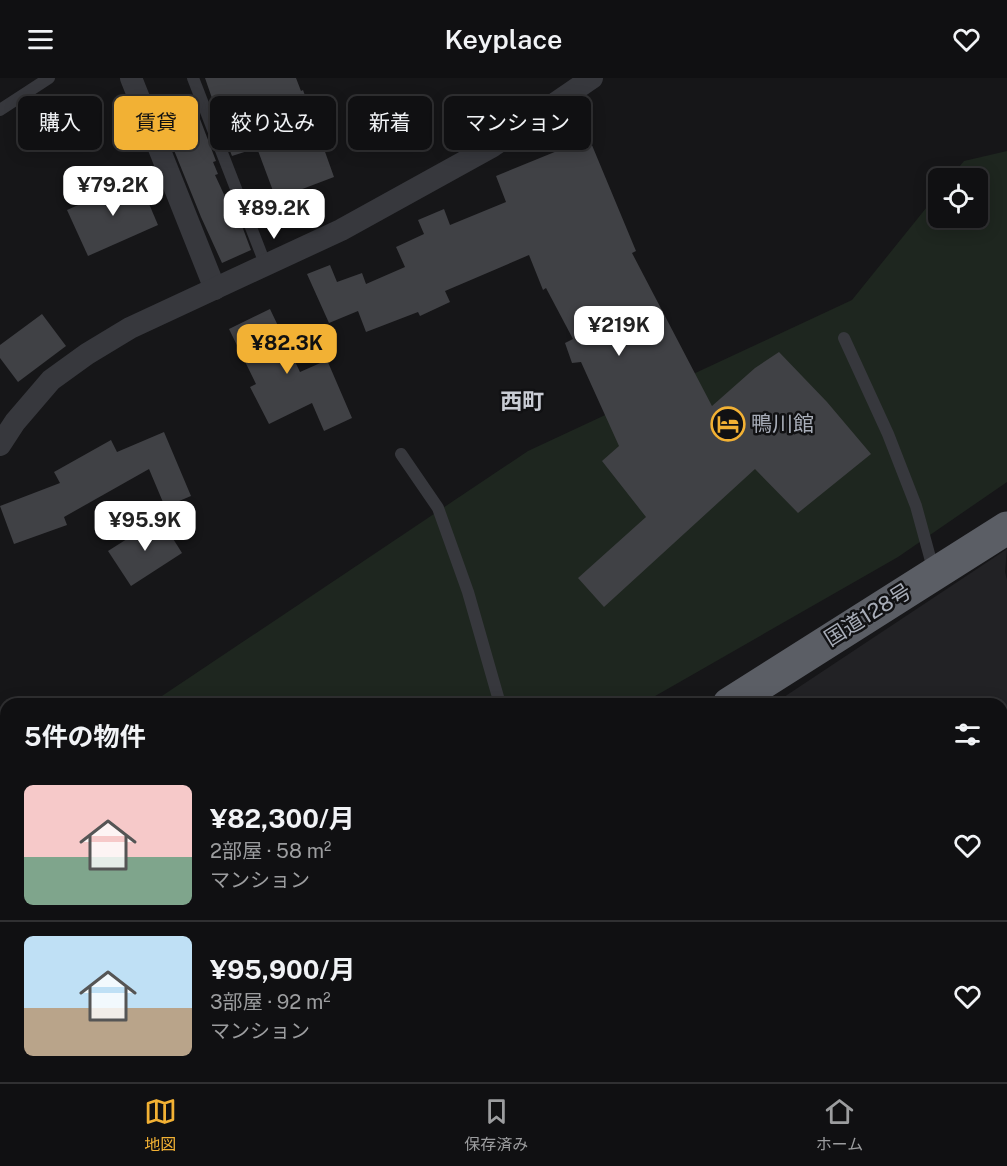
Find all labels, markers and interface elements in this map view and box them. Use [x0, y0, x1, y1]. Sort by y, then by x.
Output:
icon: menu [24, 23, 57, 56]
text: Keyplace [444, 23, 563, 55]
icon: heart [950, 23, 983, 56]
chip: 購入 [18, 96, 102, 150]
chip: 賃貸 [114, 96, 198, 150]
chip: 絞り込み [210, 96, 336, 150]
chip: 新着 [348, 96, 432, 150]
chip: マンション [444, 96, 591, 150]
pin: ¥79.2K [64, 166, 162, 217]
map controls [928, 168, 988, 228]
button: locate [928, 168, 988, 228]
text: ¥79.2K [77, 173, 149, 197]
pin: ¥89.2K [225, 189, 323, 240]
text: ¥89.2K [238, 196, 310, 220]
pin: ¥219K [577, 306, 661, 357]
text: ¥219K [588, 313, 650, 337]
pin: ¥82.3K [238, 324, 336, 375]
text: ¥82.3K [251, 331, 323, 355]
district label: 西町 [500, 388, 544, 414]
hotel icon: 鴨川館 [710, 406, 746, 442]
place label: 鴨川館 [751, 411, 814, 436]
pin: ¥95.9K [96, 501, 194, 552]
text: ¥95.9K [109, 508, 181, 532]
street label: 国道128号 [820, 578, 916, 651]
icon: filters [951, 718, 984, 751]
text: 5件の物件 [24, 721, 146, 752]
text: ¥82,300/月 [210, 803, 355, 834]
icon: home [72, 809, 144, 881]
icon: heart [951, 829, 984, 862]
text: 2部屋 · 58 m² [210, 839, 331, 863]
text: マンション [210, 868, 310, 892]
text: ¥95,900/月 [210, 954, 355, 985]
icon: home [72, 960, 144, 1032]
icon: heart [951, 980, 984, 1013]
text: 3部屋 · 92 m² [210, 990, 331, 1014]
text: マンション [210, 1019, 310, 1043]
tab: 地図 [144, 1095, 177, 1155]
tab: 保存済み [464, 1095, 528, 1155]
tab: ホーム [816, 1095, 863, 1155]

